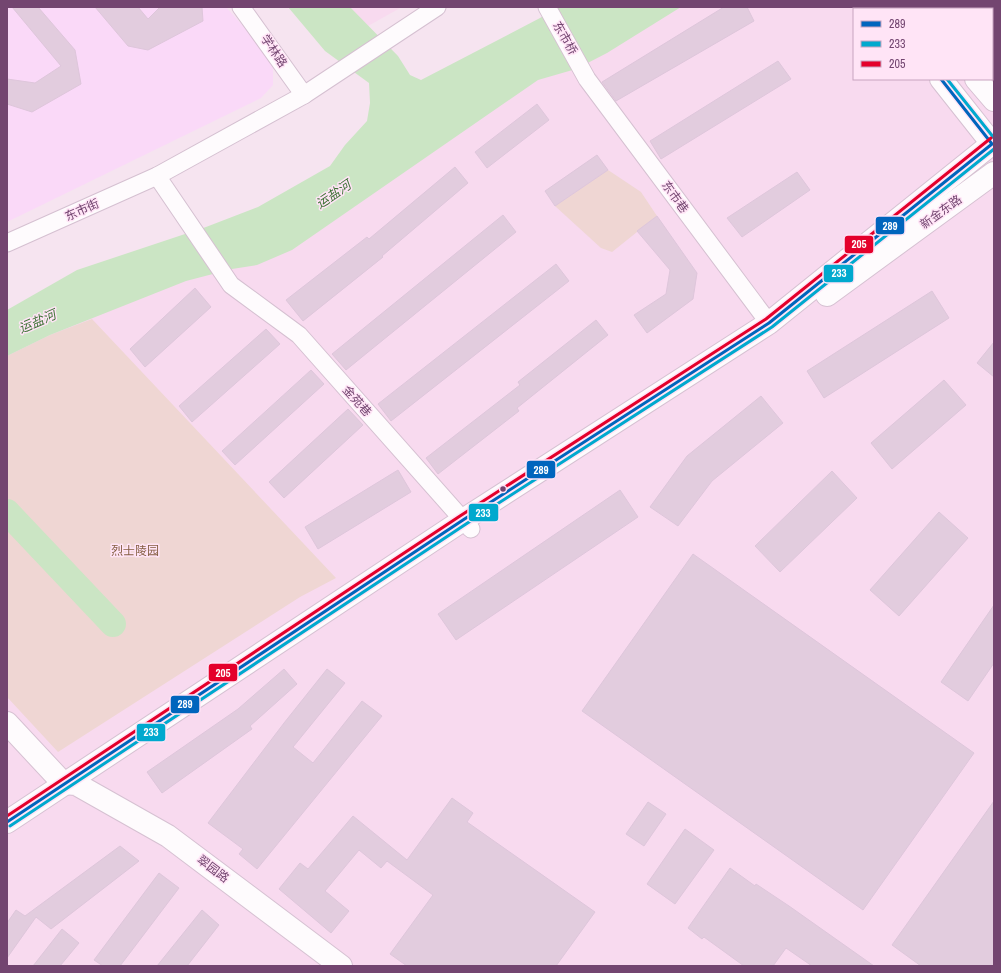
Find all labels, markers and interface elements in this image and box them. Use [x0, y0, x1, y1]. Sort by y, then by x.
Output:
legend [853, 8, 993, 80]
text: 289 [889, 16, 905, 32]
street label: 东市桥 [549, 18, 581, 58]
street label: 学林路 [257, 32, 291, 70]
text: 233 [889, 36, 905, 52]
text: 205 [889, 56, 906, 72]
water label: 运盐河 [312, 175, 357, 212]
street label: 东市巷 [658, 178, 692, 216]
street label: 新金东路 [917, 191, 965, 233]
street label: 东市街 [62, 195, 102, 225]
line badge: 289 [875, 216, 905, 235]
text: 289 [882, 219, 898, 233]
line badge: 205 [844, 235, 874, 254]
text: 205 [851, 237, 867, 251]
line badge: 233 [823, 264, 854, 283]
text: 233 [831, 266, 847, 280]
water label: 运盐河 [16, 305, 61, 337]
street label: 金苑巷 [339, 382, 375, 420]
line badge: 289 [526, 460, 556, 479]
text: 289 [533, 463, 549, 477]
unlabelled marker [498, 484, 508, 494]
line badge: 233 [468, 503, 499, 522]
text: 233 [475, 506, 491, 520]
park label: 烈士陵园 [111, 543, 159, 559]
line badge: 205 [208, 663, 238, 682]
text: 205 [215, 666, 231, 680]
line badge: 289 [170, 695, 200, 714]
text: 289 [177, 697, 193, 711]
line badge: 233 [136, 723, 166, 742]
text: 233 [143, 725, 159, 739]
street label: 翠园路 [194, 852, 232, 886]

